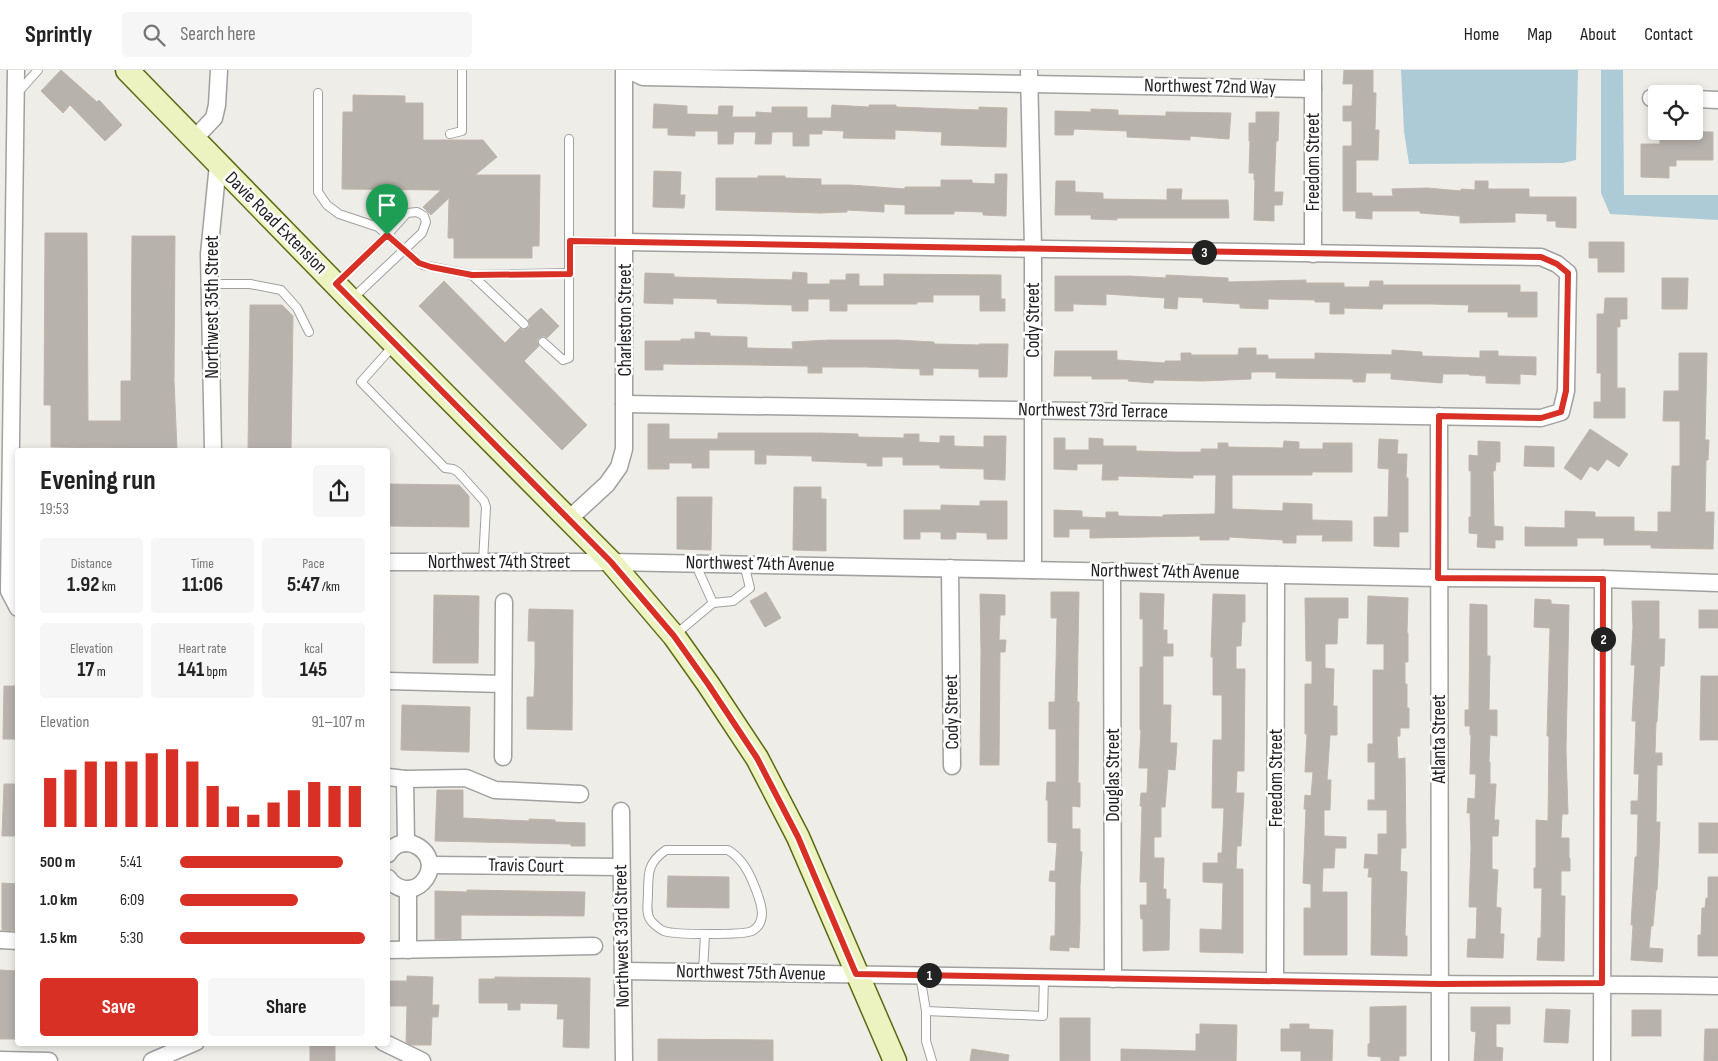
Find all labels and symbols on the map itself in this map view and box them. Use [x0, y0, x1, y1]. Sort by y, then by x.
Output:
street label: Northwest 72nd Way [1144, 74, 1277, 100]
street label: Freedom Street [1302, 112, 1325, 211]
street label: Davie Road Extension [220, 167, 332, 279]
pin [366, 184, 408, 235]
street label: Northwest 35th Street [201, 235, 224, 379]
pin: 3 [1192, 240, 1216, 264]
street label: Charleston Street [614, 263, 637, 376]
street label: Cody Street [1022, 282, 1045, 358]
street label: Northwest 73rd Terrace [1018, 398, 1168, 424]
street label: Northwest 74th Street [428, 551, 571, 574]
street label: Northwest 74th Avenue [685, 551, 835, 577]
street label: Northwest 74th Avenue [1090, 559, 1240, 585]
pin: 2 [1590, 626, 1616, 652]
street label: Cody Street [940, 674, 964, 750]
street label: Atlanta Street [1428, 694, 1451, 785]
street label: Douglas Street [1102, 728, 1125, 822]
street label: Freedom Street [1265, 728, 1288, 827]
street label: Travis Court [488, 854, 564, 878]
street label: Northwest 33rd Street [609, 864, 635, 1008]
street label: Northwest 75th Avenue [676, 960, 826, 986]
pin: 1 [916, 962, 942, 988]

